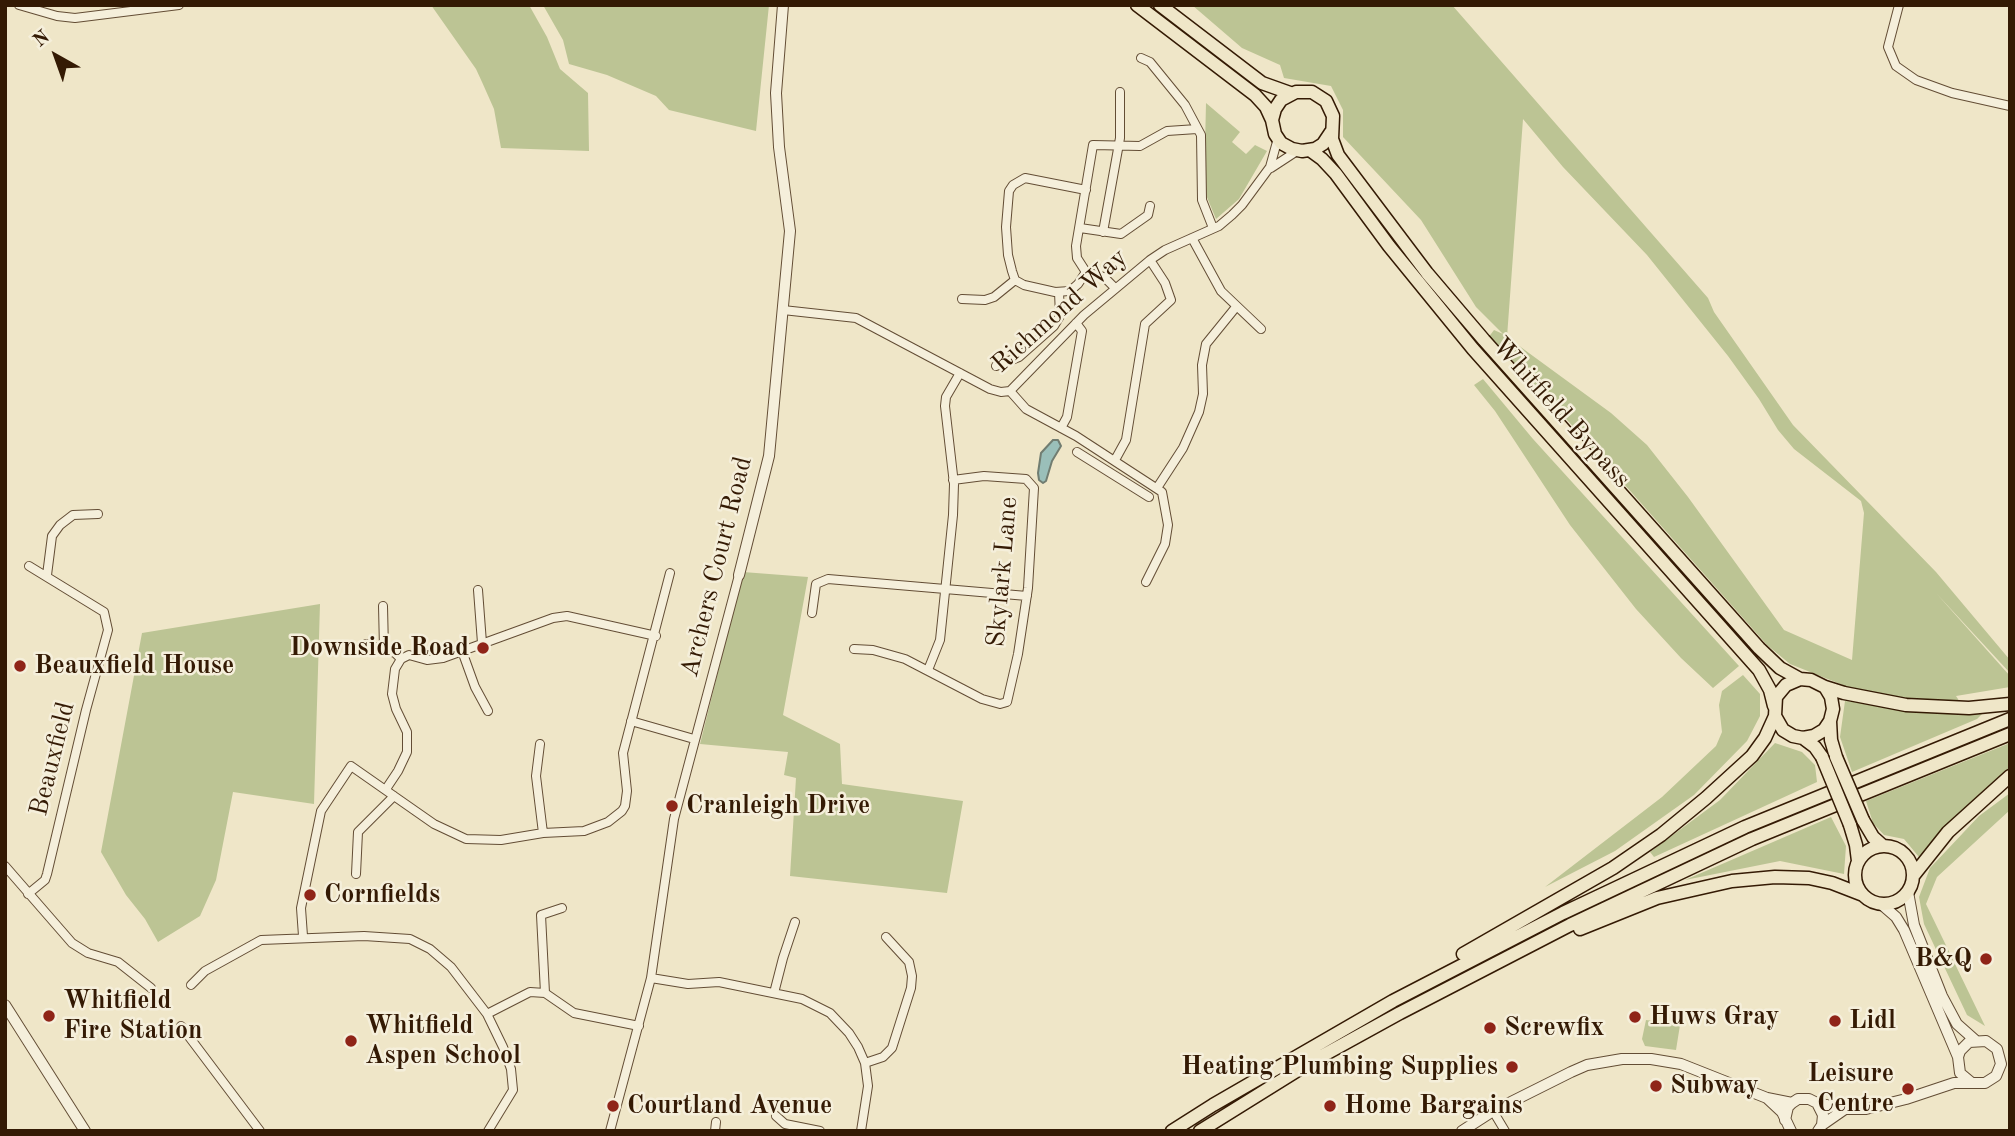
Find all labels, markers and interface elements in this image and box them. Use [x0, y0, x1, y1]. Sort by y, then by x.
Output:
north arrow [21, 21, 91, 91]
text: N [31, 28, 54, 51]
street label: Richmond Way [986, 242, 1134, 380]
street label: Whitfield Bypass [1485, 331, 1637, 495]
street label: Archers Court Road [674, 453, 760, 681]
street label: Skylark Lane [981, 495, 1025, 649]
place label: Downside Road [290, 632, 469, 664]
marker: Downside Road [475, 640, 491, 656]
place label: Beauxfield House [34, 650, 234, 682]
marker: Beauxfield House [12, 658, 28, 674]
street label: Beauxfield [24, 699, 82, 819]
place label: Cranleigh Drive [686, 790, 870, 822]
marker: Cranleigh Drive [664, 798, 680, 814]
place label: Cornfields [324, 879, 440, 911]
marker: Cornfields [302, 887, 318, 903]
place label: B&Q [1915, 943, 1972, 975]
marker: B&Q [1978, 951, 1994, 967]
place label: Whitfield Fire Station [63, 985, 202, 1046]
place label: Huws Gray [1649, 1001, 1779, 1033]
place label: Lidl [1849, 1005, 1896, 1037]
marker: Whitfield Fire Station [41, 1008, 57, 1024]
marker: Huws Gray [1627, 1009, 1643, 1025]
place label: Whitfield Aspen School [365, 1010, 521, 1072]
place label: Screwfix [1504, 1012, 1604, 1044]
marker: Lidl [1827, 1013, 1843, 1029]
marker: Screwfix [1482, 1020, 1498, 1036]
marker: Whitfield Aspen School [343, 1033, 359, 1049]
place label: Heating Plumbing Supplies [1181, 1051, 1498, 1083]
place label: Leisure Centre [1808, 1058, 1894, 1120]
marker: Heating Plumbing Supplies [1504, 1059, 1520, 1075]
place label: Subway [1670, 1070, 1759, 1102]
marker: Subway [1648, 1078, 1664, 1094]
marker: Leisure Centre [1900, 1081, 1916, 1097]
place label: Courtland Avenue [627, 1090, 832, 1122]
place label: Home Bargains [1344, 1090, 1523, 1122]
marker: Courtland Avenue [605, 1098, 621, 1114]
marker: Home Bargains [1322, 1098, 1338, 1114]

